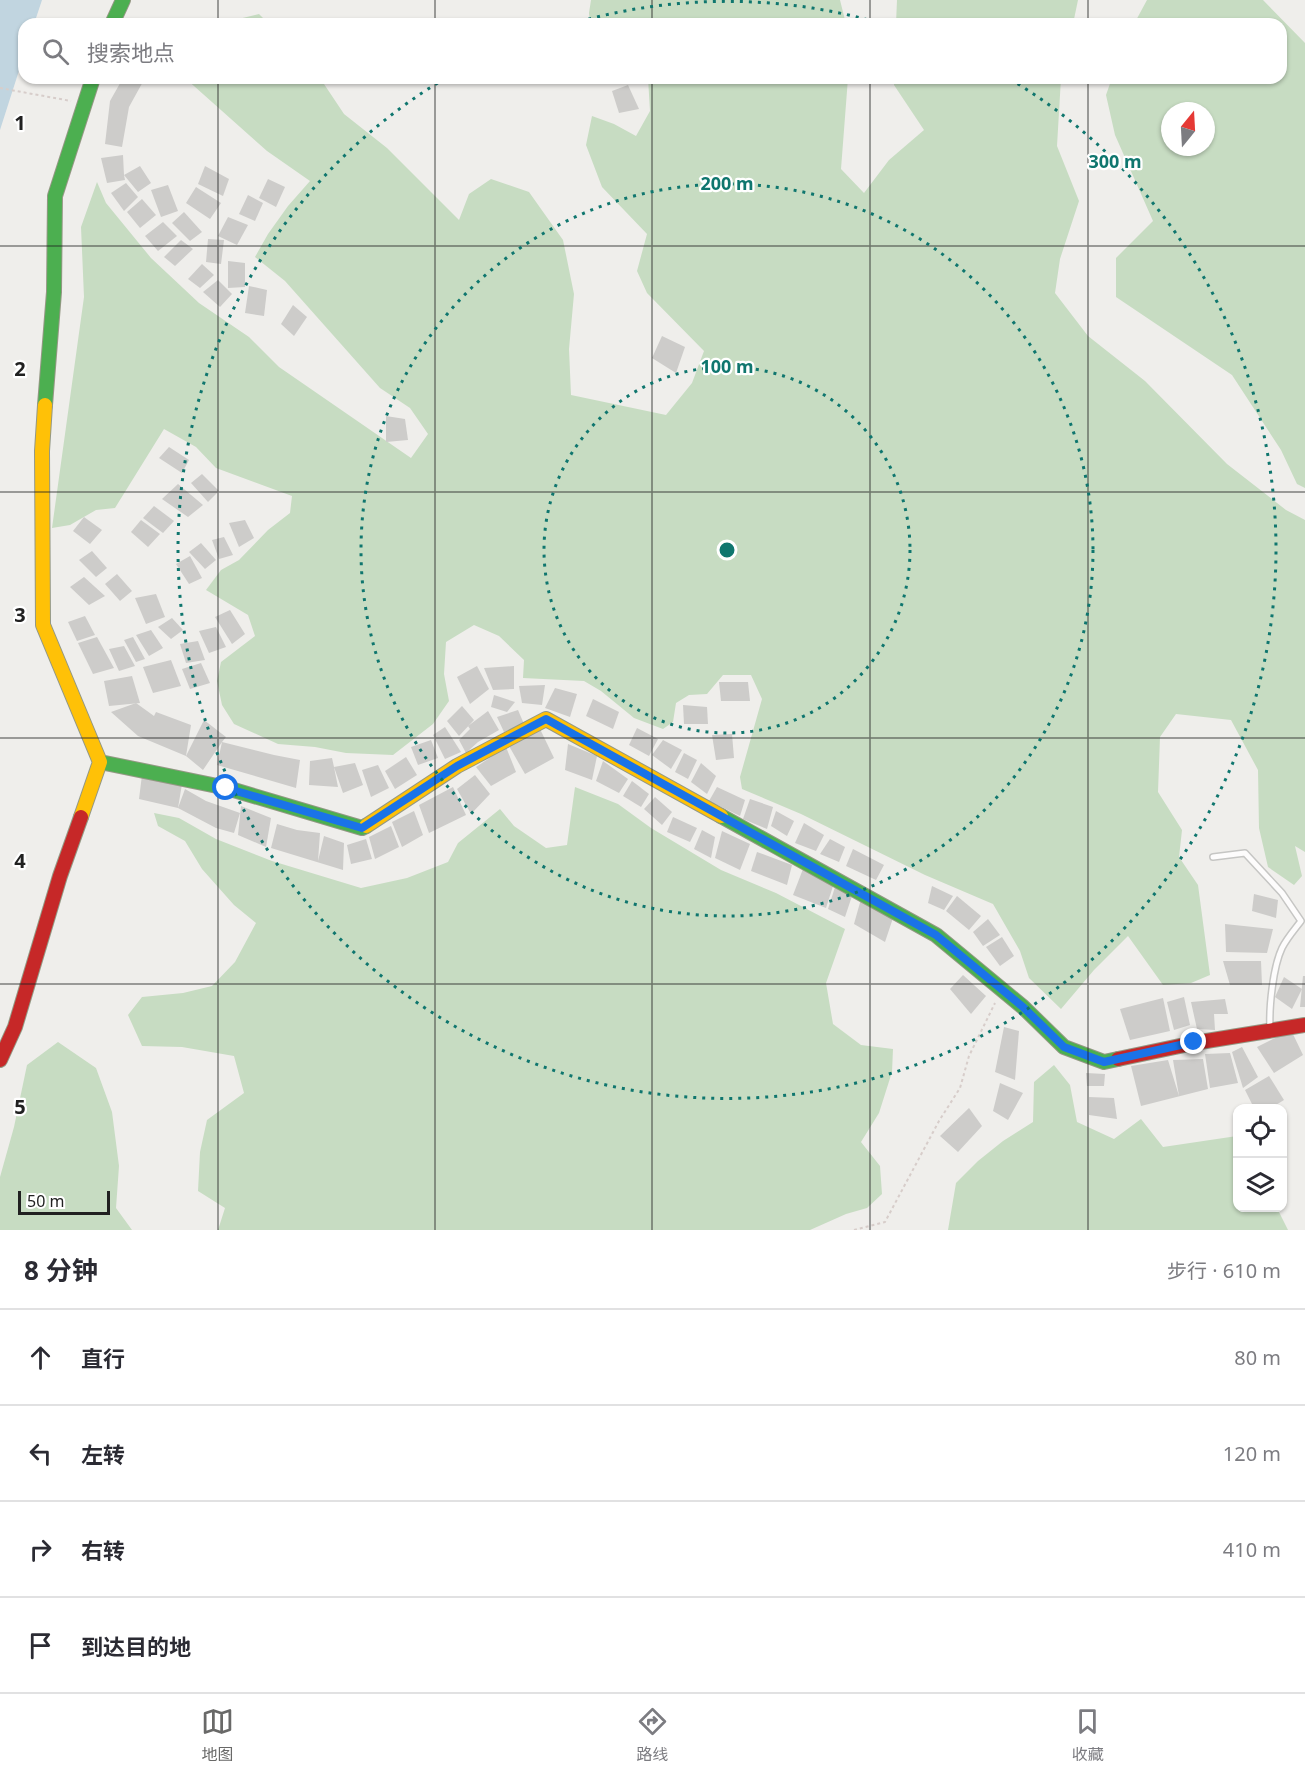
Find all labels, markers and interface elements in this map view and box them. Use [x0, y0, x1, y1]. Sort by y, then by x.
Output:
search box [18, 18, 1287, 84]
icon: search [39, 35, 72, 68]
text: 搜索地点 [87, 37, 175, 67]
north arrow [1161, 102, 1215, 156]
text: 1 [14, 109, 26, 136]
text: 300 m [1088, 149, 1142, 173]
text: 200 m [700, 171, 754, 195]
text: 100 m [700, 354, 754, 378]
text: 2 [14, 355, 26, 382]
centre of rings [717, 540, 737, 560]
text: 3 [14, 601, 26, 628]
route start [212, 774, 238, 800]
text: 4 [14, 847, 26, 874]
route end [1180, 1028, 1206, 1054]
text: 5 [14, 1093, 26, 1120]
map controls [1233, 1104, 1287, 1212]
button: locate [1233, 1104, 1287, 1158]
button: layers [1233, 1158, 1287, 1212]
scale bar [18, 1188, 110, 1216]
text: 50 m [27, 1190, 64, 1212]
text: 8 分钟 [24, 1252, 98, 1288]
text: 步行 · 610 m [1167, 1257, 1281, 1284]
icon: ahead [24, 1341, 57, 1374]
text: 直行 [81, 1343, 125, 1373]
text: 80 m [1234, 1344, 1281, 1371]
icon: left [24, 1437, 57, 1470]
text: 左转 [81, 1439, 125, 1469]
text: 120 m [1223, 1440, 1281, 1467]
icon: right [24, 1533, 57, 1566]
text: 右转 [81, 1535, 125, 1565]
text: 410 m [1223, 1536, 1281, 1563]
icon: arrive [24, 1629, 57, 1662]
text: 到达目的地 [81, 1631, 191, 1661]
tab: 地图 [201, 1705, 234, 1765]
tab: 路线 [636, 1705, 669, 1765]
tab: 收藏 [1071, 1705, 1104, 1765]

